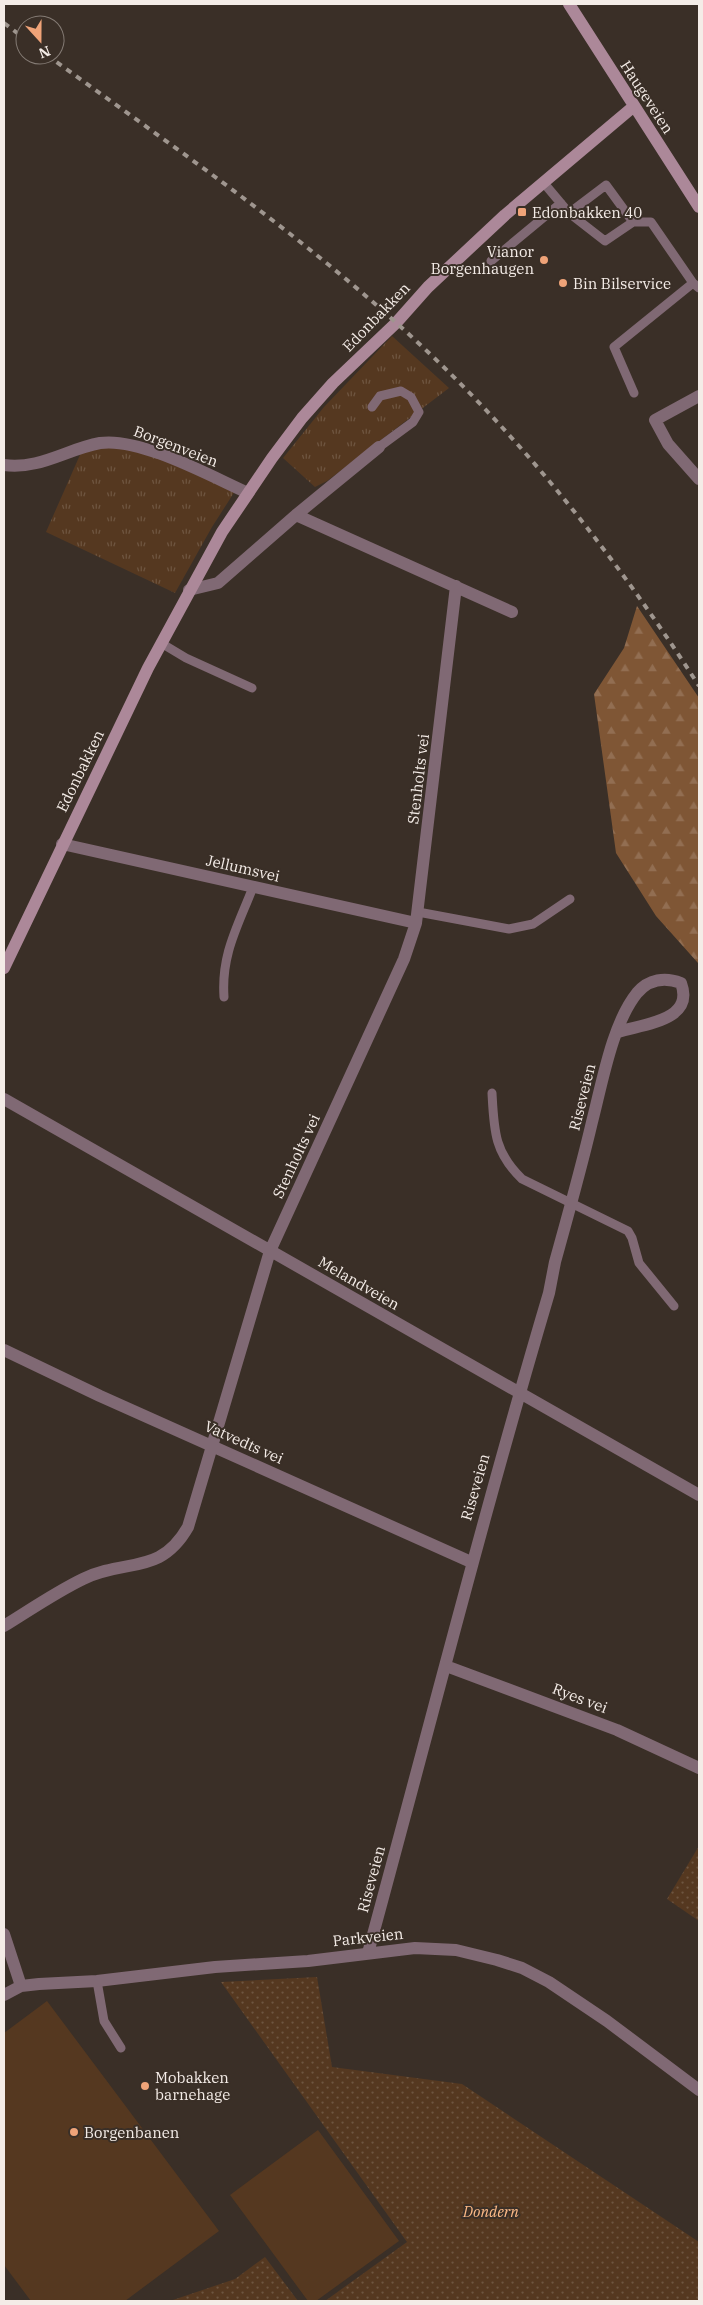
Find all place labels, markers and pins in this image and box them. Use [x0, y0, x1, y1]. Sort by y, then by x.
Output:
place label: Edonbakken 40 [532, 203, 642, 222]
marker: Edonbakken 40 [516, 206, 528, 218]
place label: Vianor Borgenhaugen [431, 242, 534, 278]
marker: Vianor Borgenhaugen [538, 254, 550, 266]
place label: Bin Bilservice [573, 274, 671, 293]
marker: Bin Bilservice [557, 277, 569, 289]
place label: Mobakken barnehage [155, 2068, 230, 2104]
marker: Mobakken barnehage [139, 2080, 151, 2092]
place label: Borgenbanen [84, 2123, 180, 2142]
marker: Borgenbanen [68, 2126, 80, 2138]

